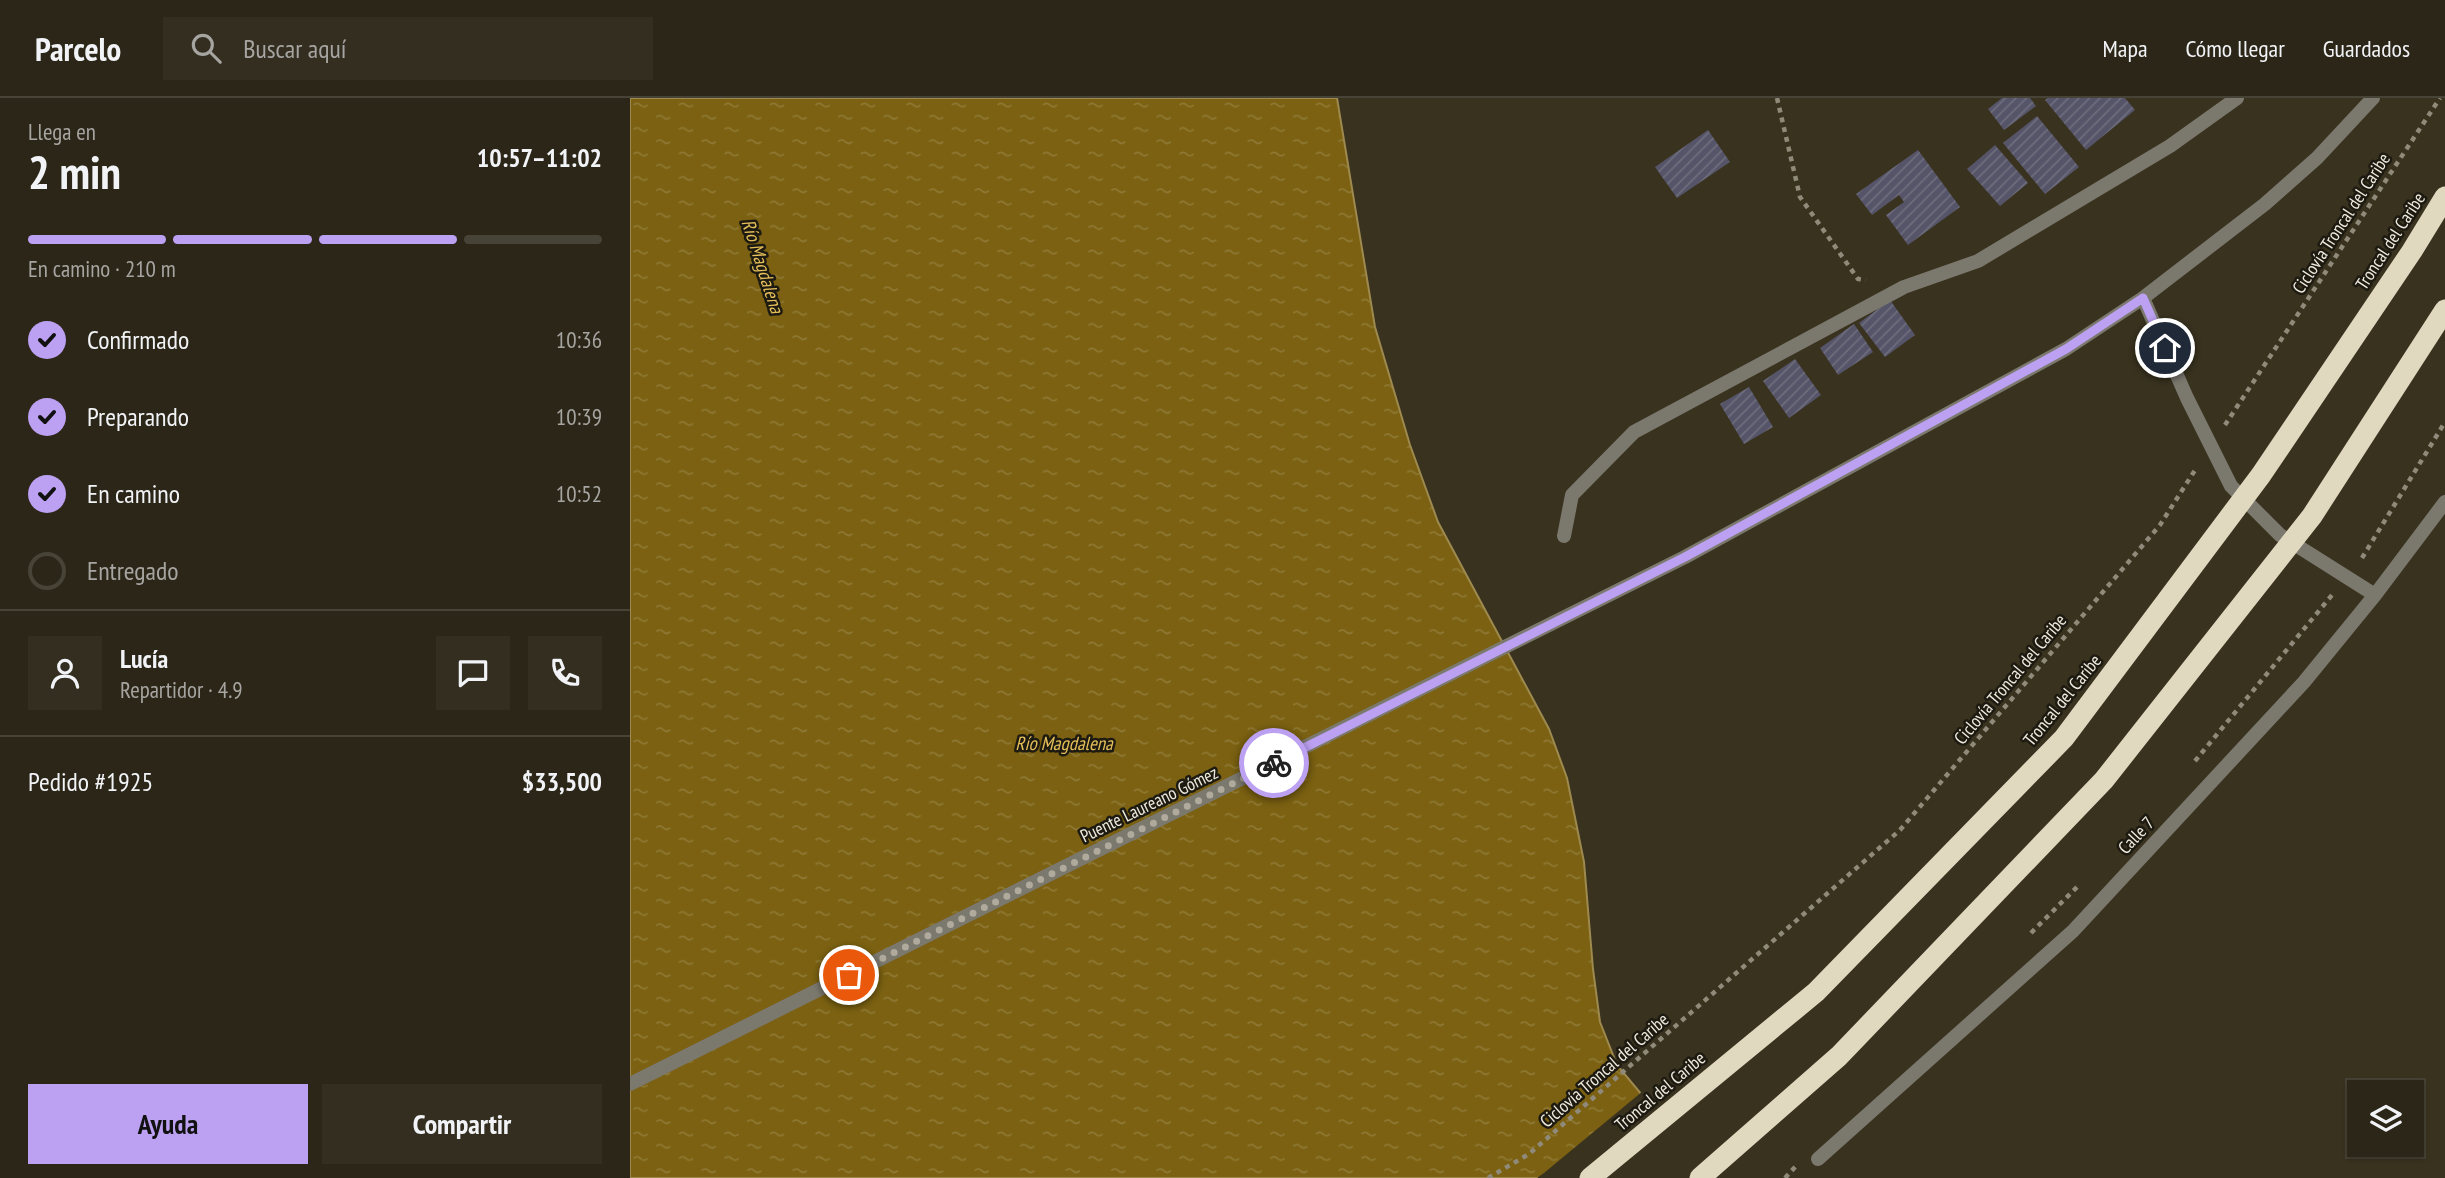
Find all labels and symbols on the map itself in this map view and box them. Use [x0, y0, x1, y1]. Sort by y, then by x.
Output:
street label: Ciclovía Troncal del Caribe [2287, 149, 2395, 297]
street label: Troncal del Caribe [2351, 188, 2429, 294]
water label: Río Magdalena [737, 216, 790, 317]
pin [2135, 318, 2195, 378]
street label: Ciclovía Troncal del Caribe [1949, 609, 2071, 749]
street label: Troncal del Caribe [2019, 650, 2105, 750]
courier [1239, 728, 1309, 798]
water label: Río Magdalena [1015, 731, 1114, 755]
street label: Puente Laureano Gómez [1076, 761, 1222, 847]
street label: Calle 7 [2113, 811, 2159, 859]
pin [819, 945, 879, 1005]
street label: Ciclovía Troncal del Caribe [1535, 1008, 1673, 1132]
street label: Troncal del Caribe [1610, 1047, 1710, 1135]

